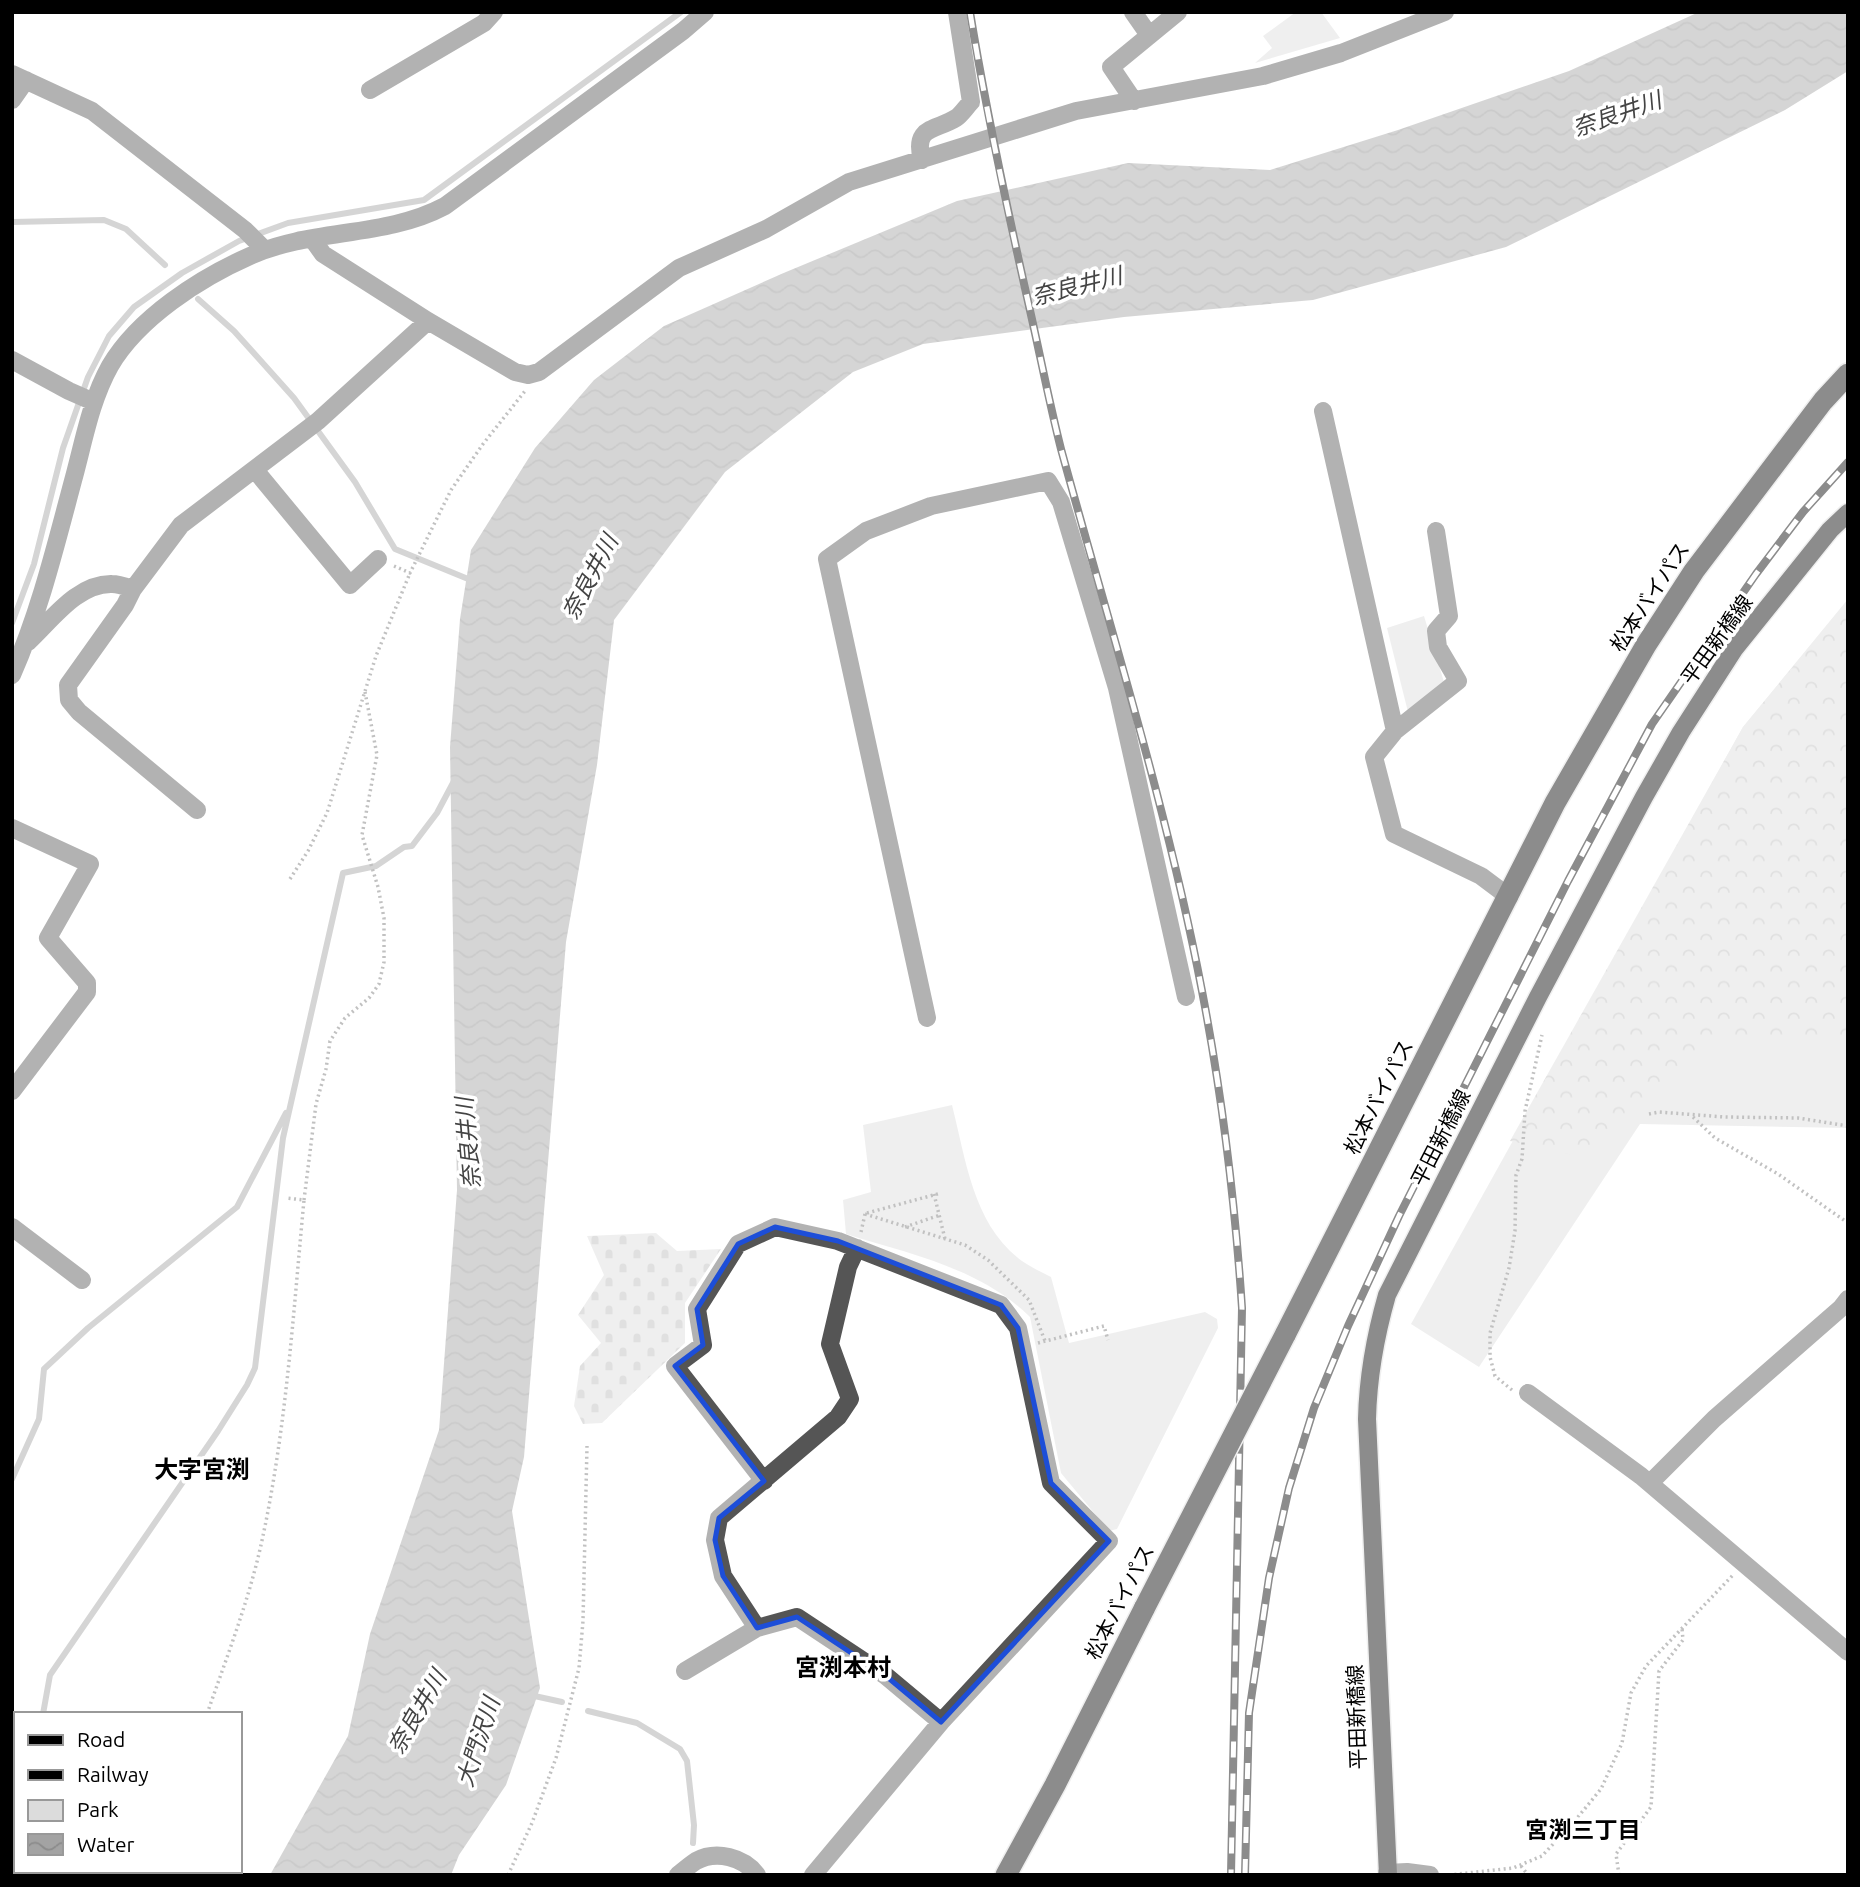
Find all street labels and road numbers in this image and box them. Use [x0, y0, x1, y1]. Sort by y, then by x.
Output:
street label: 松本バイパス [1605, 537, 1693, 656]
street label: 平田新橋線 [1676, 590, 1757, 689]
street label: 松本バイパス [1339, 1035, 1417, 1158]
street label: 平田新橋線 [1406, 1085, 1475, 1190]
street label: 松本バイパス [1080, 1540, 1158, 1663]
street label: 平田新橋線 [1342, 1664, 1370, 1770]

